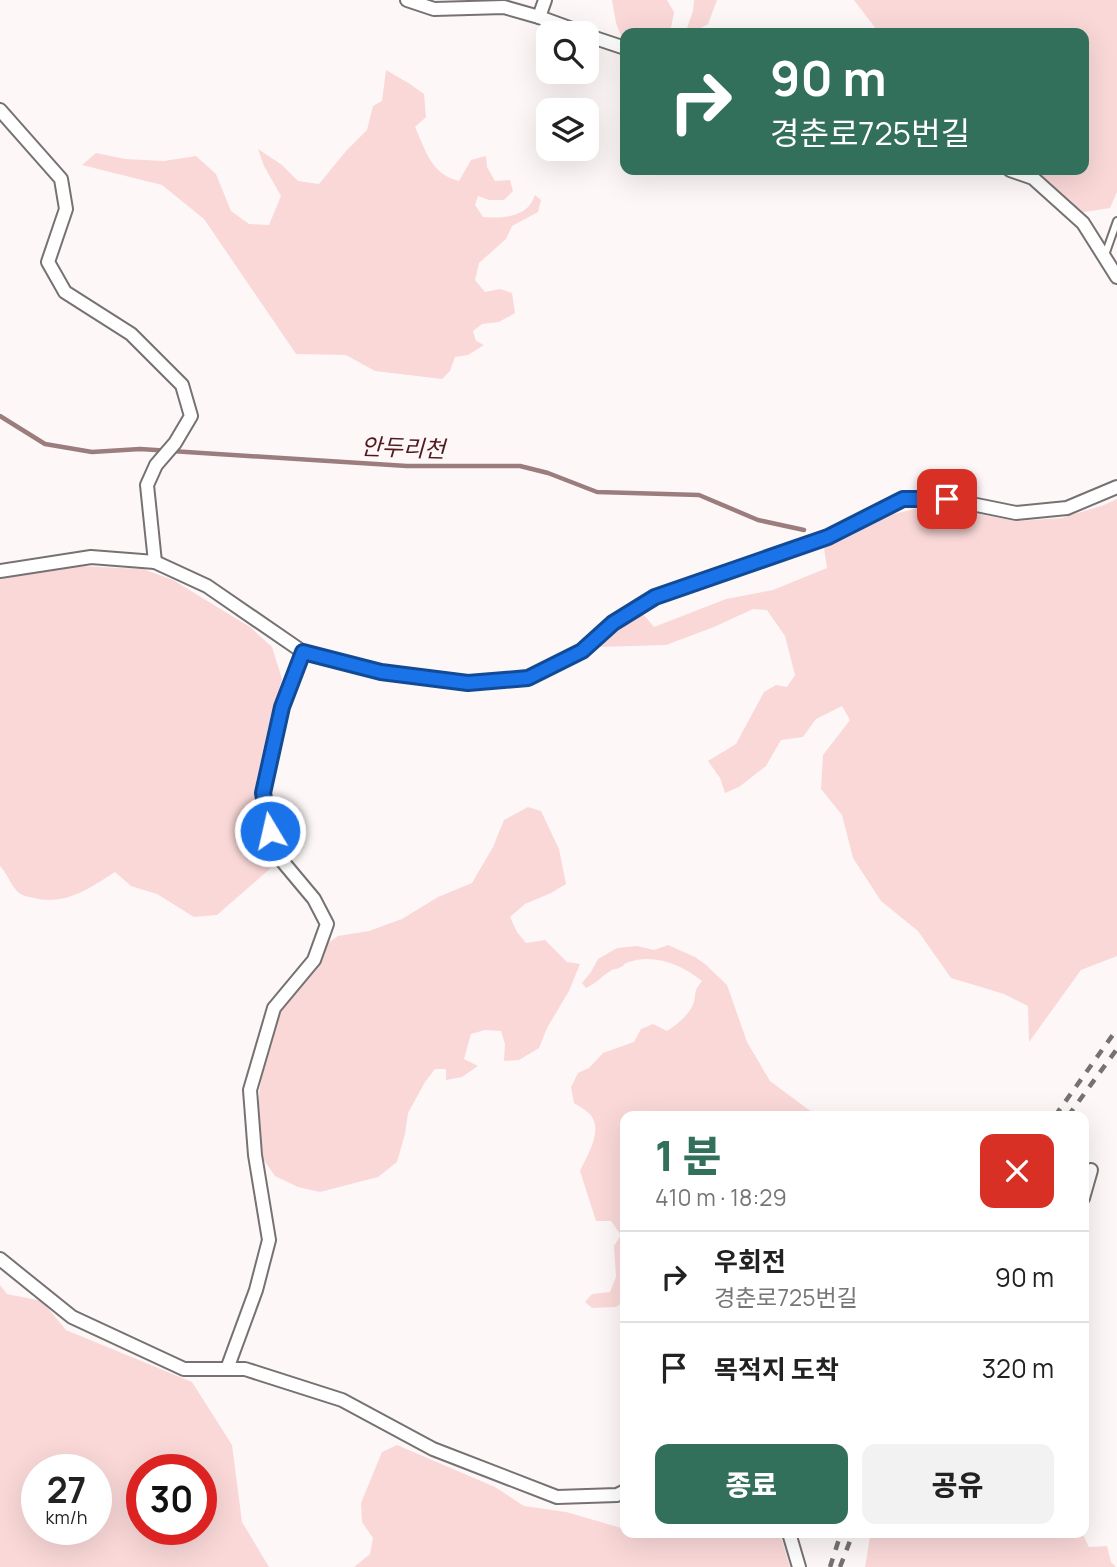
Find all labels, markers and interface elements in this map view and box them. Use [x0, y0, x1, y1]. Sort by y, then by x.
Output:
map controls [536, 21, 599, 161]
button: search [536, 21, 599, 84]
text: 90 m [770, 44, 887, 111]
icon: right [655, 56, 746, 147]
button: layers [536, 98, 599, 161]
text: 경춘로725번길 [770, 111, 970, 155]
water label: 안두리천 [360, 430, 449, 465]
pin [917, 469, 977, 529]
icon: arrive [928, 480, 966, 518]
position arrow [233, 794, 307, 868]
text: 1 분 [655, 1126, 721, 1184]
button: close [980, 1134, 1054, 1208]
text: 410 m · 18:29 [655, 1181, 787, 1213]
text: 우회전 [714, 1243, 786, 1279]
icon: right [655, 1258, 693, 1296]
text: 90 m [995, 1259, 1054, 1295]
text: 경춘로725번길 [714, 1281, 858, 1313]
icon: arrive [655, 1349, 693, 1387]
text: 320 m [982, 1350, 1054, 1386]
text: 목적지 도착 [714, 1351, 839, 1387]
button: 종료 [655, 1444, 848, 1524]
button: 공유 [862, 1444, 1054, 1524]
speed limit sign: 30 [126, 1454, 217, 1545]
text: 27 [47, 1466, 86, 1514]
text: km/h [46, 1505, 87, 1529]

